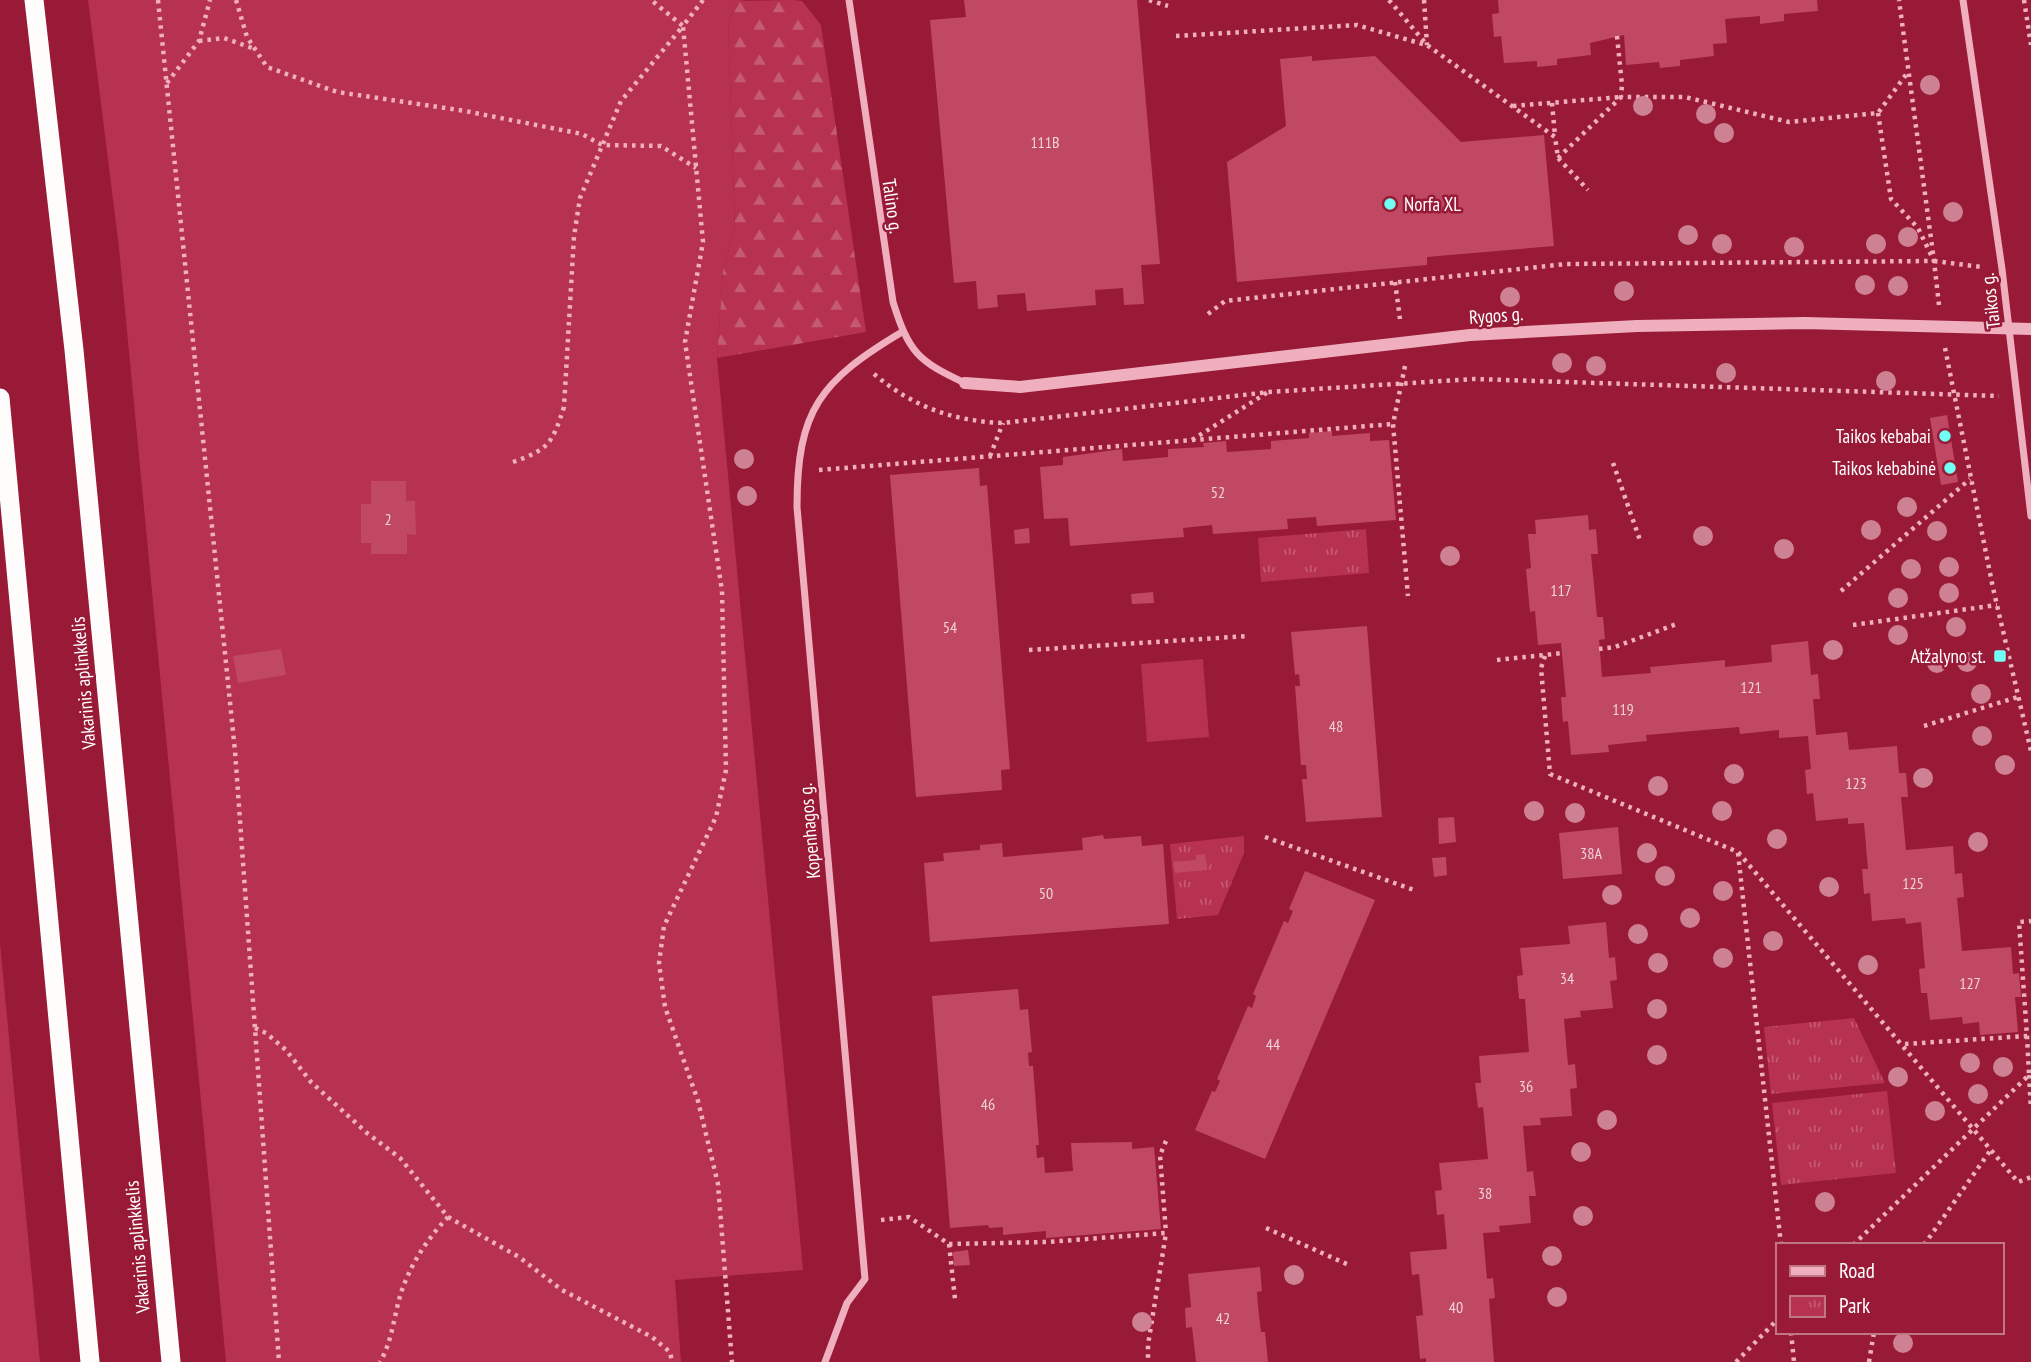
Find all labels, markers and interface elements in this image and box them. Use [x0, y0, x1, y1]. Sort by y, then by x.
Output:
house number: 111B [1030, 132, 1060, 152]
street label: Talino g. [877, 177, 909, 235]
place label: Norfa XL [1404, 192, 1461, 216]
marker: Norfa XL [1382, 196, 1398, 212]
street label: Taikos g. [1975, 272, 2005, 330]
street label: Rygos g. [1468, 301, 1524, 329]
place label: Taikos kebabai [1836, 424, 1931, 448]
marker: Taikos kebabai [1937, 428, 1953, 444]
place label: Taikos kebabinė [1832, 456, 1936, 480]
marker: Taikos kebabinė [1942, 460, 1958, 476]
house number: 52 [1211, 482, 1225, 502]
house number: 2 [384, 509, 392, 529]
house number: 117 [1550, 580, 1572, 600]
street label: Vakarinis aplinkkelis [65, 616, 101, 751]
house number: 54 [943, 617, 957, 637]
place label: Atžalyno st. [1910, 644, 1986, 668]
marker: Atžalyno st. [1992, 648, 2008, 664]
house number: 121 [1740, 677, 1762, 697]
house number: 119 [1612, 699, 1634, 719]
house number: 48 [1329, 716, 1343, 736]
house number: 123 [1845, 773, 1867, 793]
street label: Kopenhagos g. [793, 782, 825, 880]
house number: 38A [1580, 843, 1602, 863]
house number: 125 [1902, 873, 1924, 893]
house number: 50 [1039, 883, 1053, 903]
house number: 34 [1560, 968, 1574, 988]
house number: 127 [1959, 973, 1981, 993]
house number: 44 [1266, 1034, 1280, 1054]
house number: 36 [1519, 1076, 1533, 1096]
house number: 46 [981, 1094, 995, 1114]
street label: Vakarinis aplinkkelis [119, 1180, 155, 1315]
house number: 38 [1478, 1183, 1492, 1203]
legend [1776, 1243, 2003, 1334]
text: Road [1839, 1257, 1875, 1284]
text: Park [1839, 1292, 1870, 1319]
house number: 40 [1449, 1297, 1463, 1317]
house number: 42 [1216, 1308, 1230, 1328]

